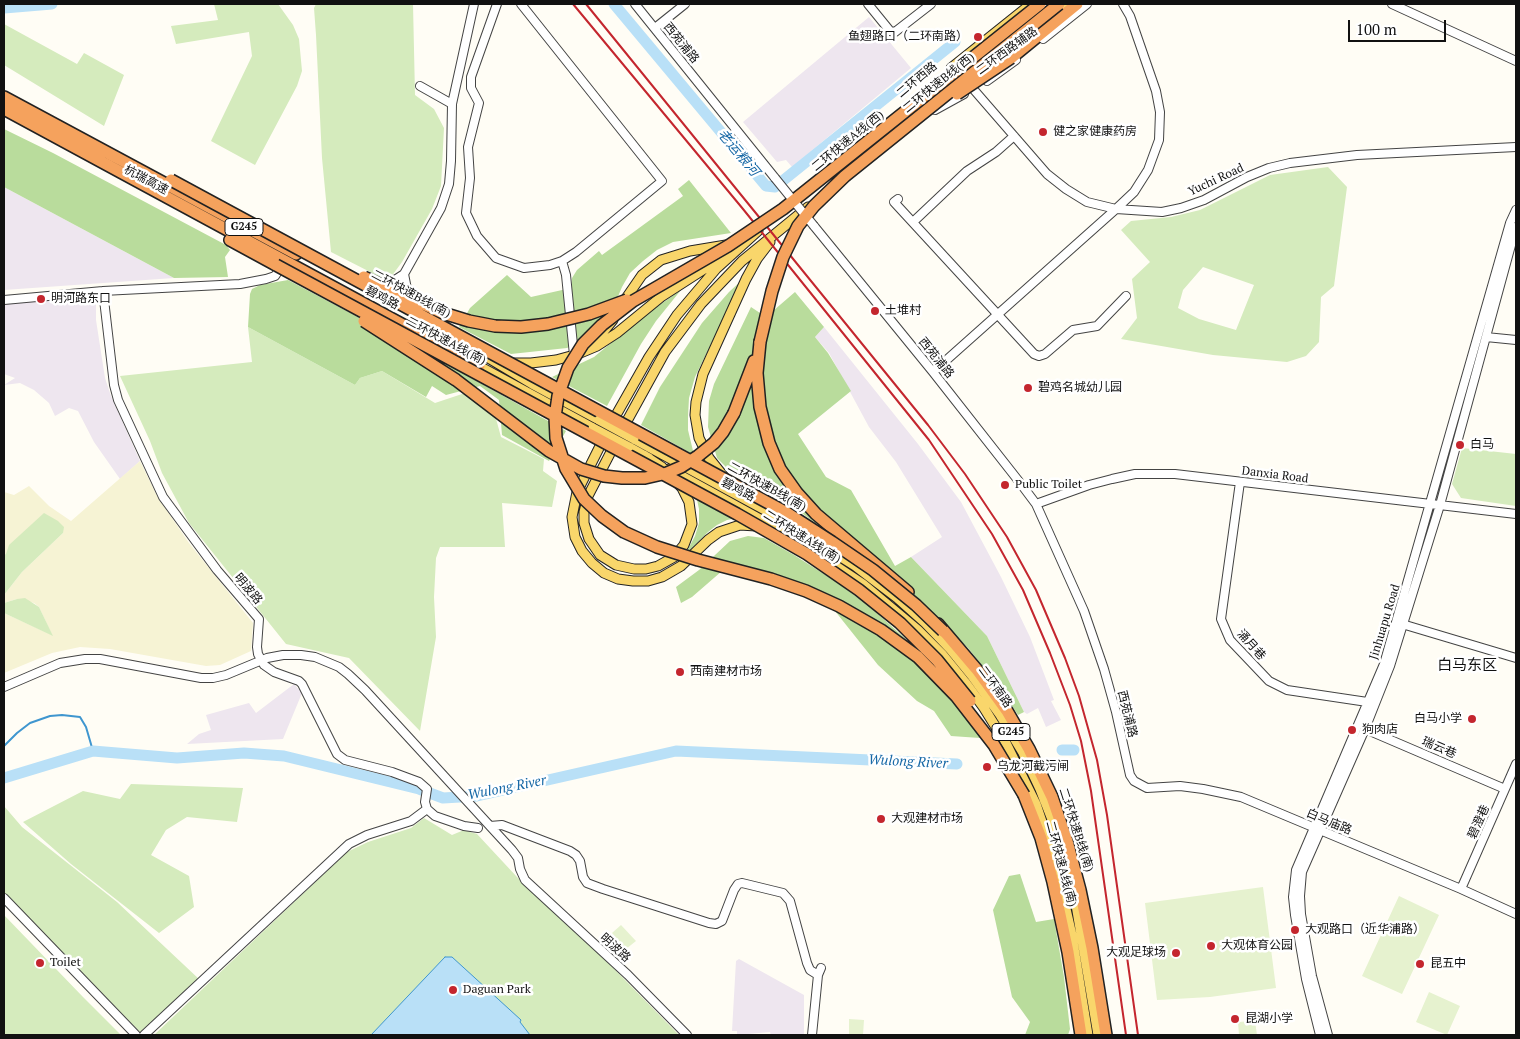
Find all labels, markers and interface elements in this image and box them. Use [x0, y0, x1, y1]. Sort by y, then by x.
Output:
scale bar [1350, 10, 1448, 42]
text: 100 m [1356, 19, 1397, 39]
street label: 西苑浦路 [660, 20, 702, 66]
street label: 二环西路辅路 [974, 24, 1040, 78]
place label: 鱼翅路口（二环南路） [848, 30, 968, 44]
marker: 鱼翅路口（二环南路） [972, 31, 984, 43]
street label: 二环快速B线(西) [900, 50, 978, 116]
street label: 二环西路 [894, 59, 940, 101]
street label: 二环快速A线(西) [809, 108, 887, 174]
place label: 健之家健康药房 [1053, 125, 1137, 139]
water label: 老运粮河 [714, 126, 762, 180]
marker: 健之家健康药房 [1037, 126, 1049, 138]
street label: Yuchi Road [1186, 161, 1246, 199]
street label: 杭瑞高速 [121, 162, 171, 198]
road number: G245 [225, 218, 263, 236]
street label: 二环快速B线(南) [369, 267, 453, 321]
street label: 碧鸡路 [363, 283, 401, 313]
place label: 明河路东口 [51, 292, 111, 306]
marker: 明河路东口 [35, 293, 47, 305]
place label: 土堆村 [885, 304, 921, 318]
marker: 土堆村 [869, 305, 881, 317]
street label: 二环快速A线(南) [404, 314, 488, 368]
street label: 西苑浦路 [915, 335, 957, 381]
place label: 碧鸡名城幼儿园 [1038, 381, 1122, 395]
marker: 碧鸡名城幼儿园 [1022, 382, 1034, 394]
place label: 白马 [1470, 438, 1494, 452]
marker: 白马 [1454, 439, 1466, 451]
street label: 二环快速B线(南) [725, 459, 809, 515]
street label: Danxia Road [1241, 464, 1309, 486]
street label: 碧鸡路 [719, 475, 757, 505]
place label: Public Toilet [1015, 478, 1082, 492]
marker: Public Toilet [999, 479, 1011, 491]
street label: 二环快速A线(南) [761, 507, 843, 567]
street label: 明波路 [231, 571, 265, 607]
street label: Jinhuapu Road [1367, 583, 1403, 661]
street label: 涌月巷 [1234, 627, 1268, 663]
district label: 白马东区 [1437, 657, 1497, 675]
street label: 二环南路 [975, 663, 1015, 711]
place label: 西南建材市场 [690, 665, 762, 679]
marker: 西南建材市场 [674, 666, 686, 678]
street label: 西苑浦路 [1114, 689, 1140, 739]
place label: 白马小学 [1414, 712, 1462, 726]
marker: 白马小学 [1466, 713, 1478, 725]
place label: 狗肉店 [1362, 723, 1398, 737]
road number: G245 [992, 724, 1030, 740]
marker: 狗肉店 [1346, 724, 1358, 736]
street label: 瑞云巷 [1420, 734, 1458, 762]
water label: Wulong River [868, 752, 948, 772]
place label: 乌龙河截污闸 [997, 760, 1069, 774]
marker: 乌龙河截污闸 [981, 761, 993, 773]
water label: Wulong River [466, 772, 548, 804]
street label: 二环快速B线(南) [1056, 786, 1096, 874]
street label: 碧澄巷 [1465, 803, 1493, 841]
street label: 白马庙路 [1304, 806, 1354, 838]
place label: 大观建材市场 [891, 812, 963, 826]
marker: 大观建材市场 [875, 813, 887, 825]
street label: 二环快速A线(南) [1043, 819, 1079, 909]
place label: 大观路口（近华浦路） [1305, 923, 1425, 937]
marker: 大观路口（近华浦路） [1289, 924, 1301, 936]
street label: 明波路 [597, 931, 633, 965]
place label: 大观体育公园 [1221, 939, 1293, 953]
marker: 大观体育公园 [1205, 940, 1217, 952]
place label: 大观足球场 [1106, 946, 1166, 960]
marker: 大观足球场 [1170, 947, 1182, 959]
place label: Toilet [50, 956, 81, 970]
marker: Toilet [34, 957, 46, 969]
place label: 昆五中 [1430, 957, 1466, 971]
marker: 昆五中 [1414, 958, 1426, 970]
place label: Daguan Park [463, 983, 531, 997]
marker: Daguan Park [447, 984, 459, 996]
place label: 昆湖小学 [1245, 1012, 1293, 1026]
marker: 昆湖小学 [1229, 1013, 1241, 1025]

